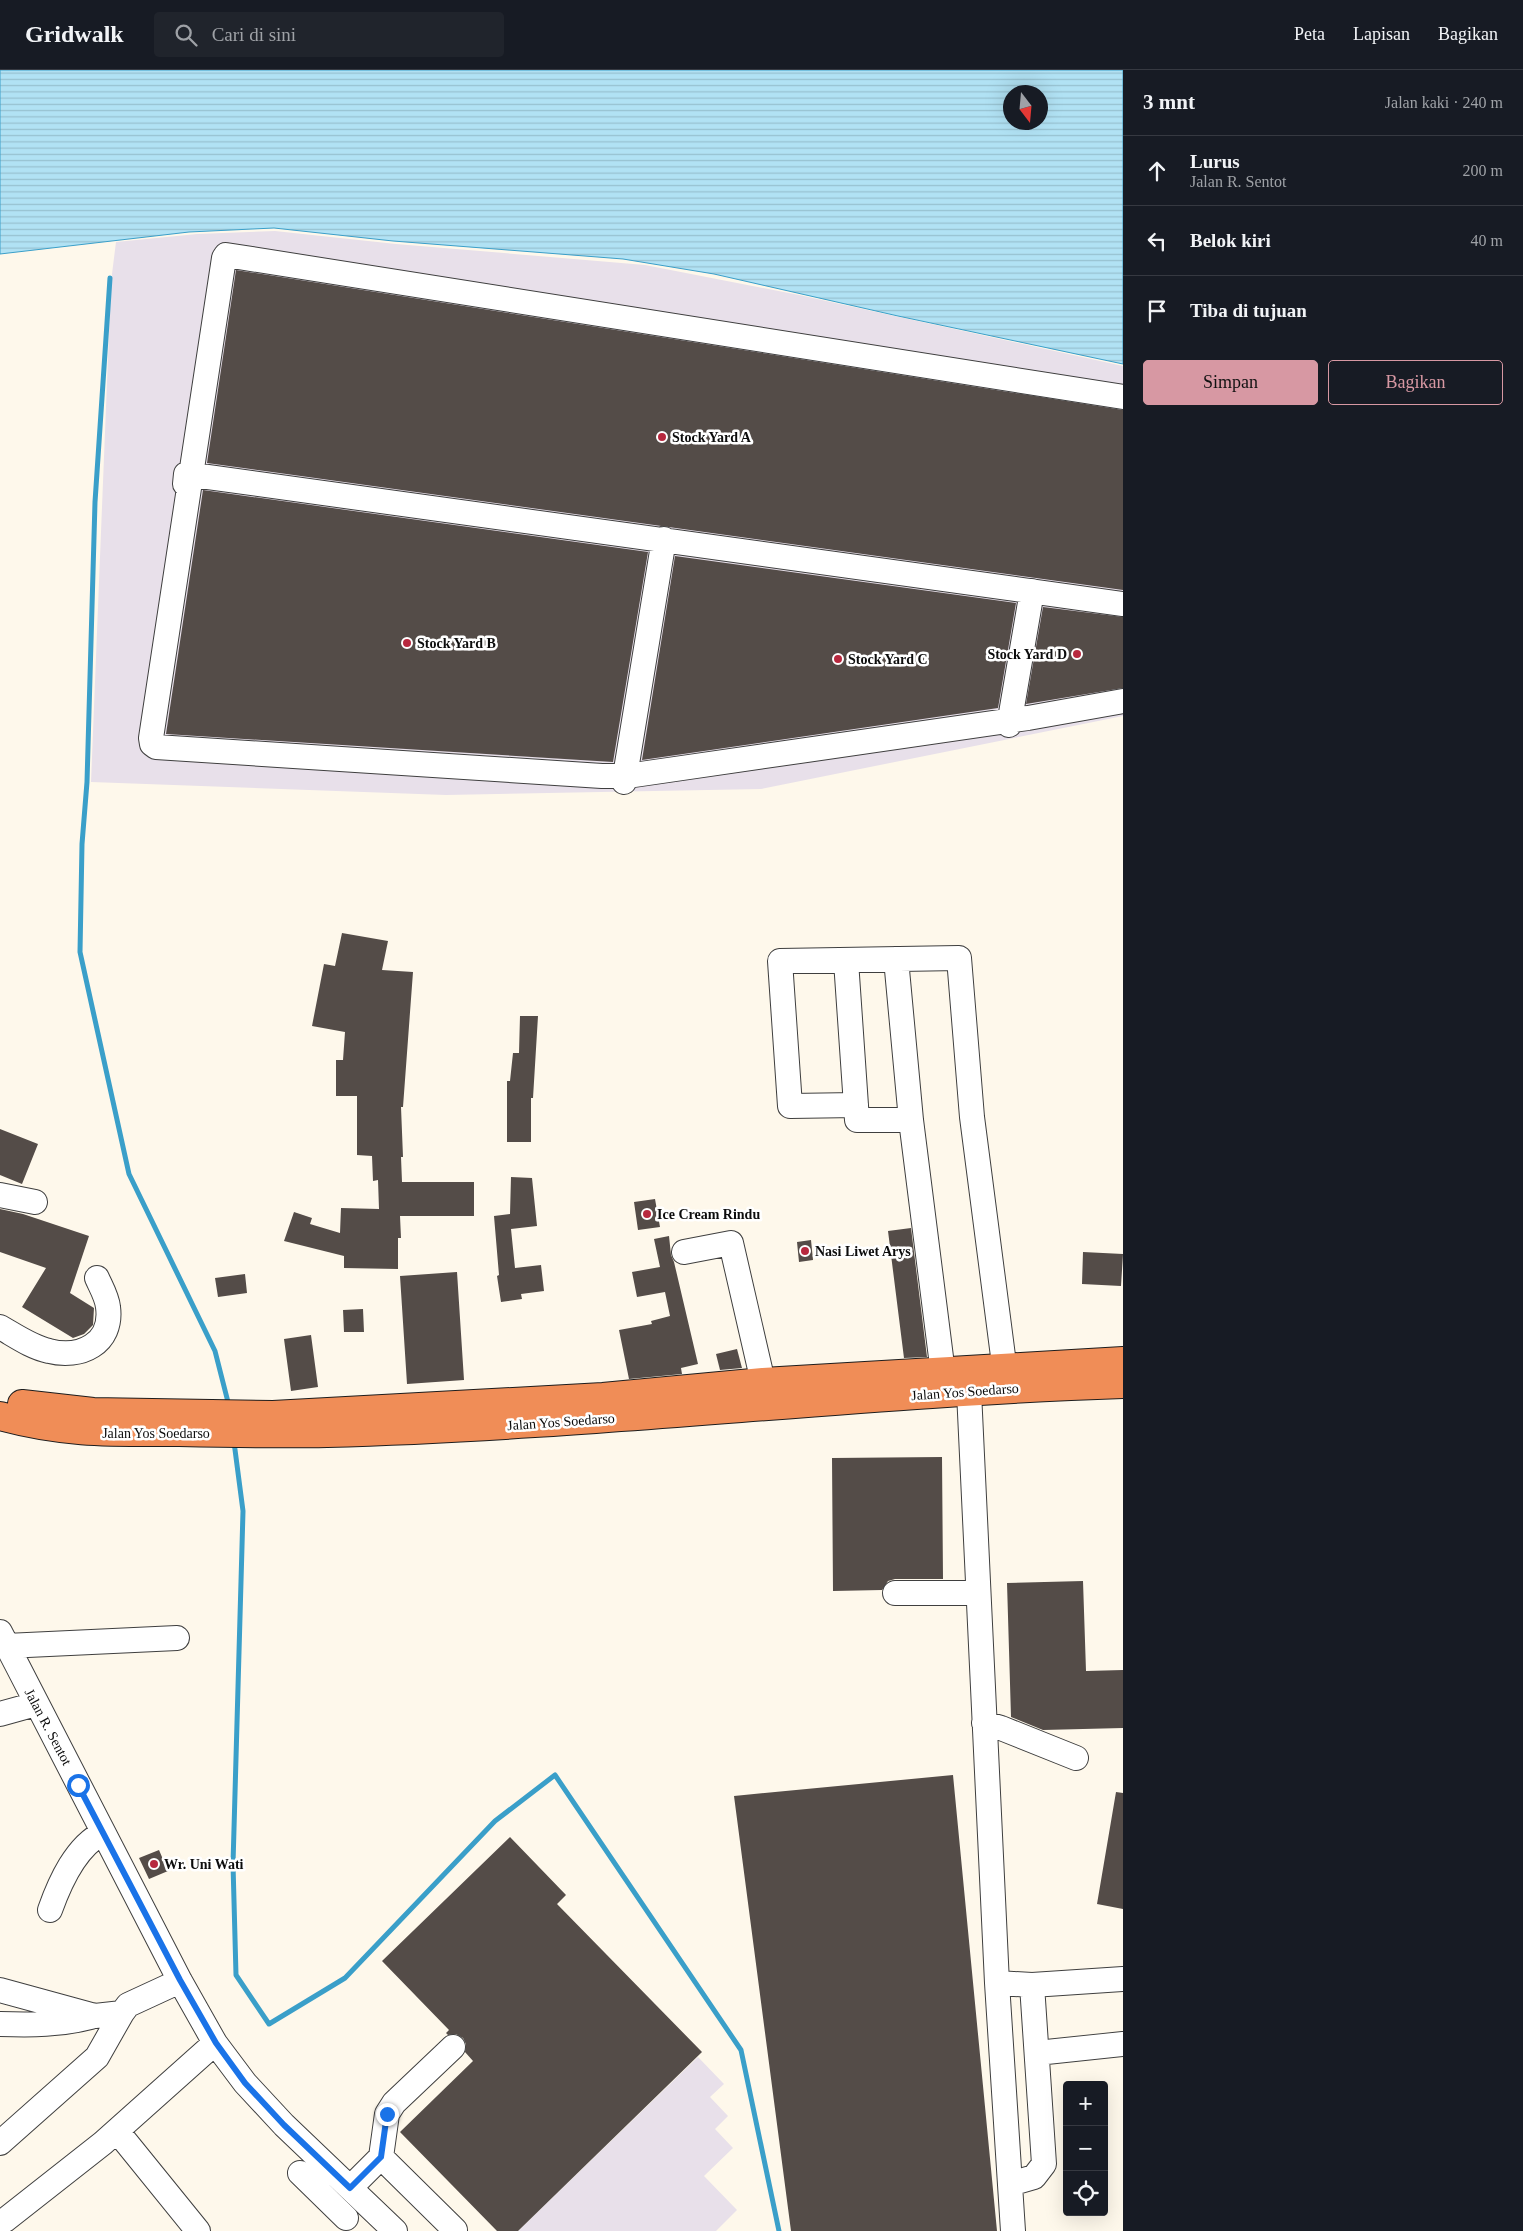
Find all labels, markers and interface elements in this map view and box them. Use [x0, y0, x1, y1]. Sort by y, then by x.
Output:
search box [154, 12, 504, 57]
text: Gridwalk [25, 21, 124, 47]
icon: search [172, 21, 200, 49]
text: Cari di sini [212, 24, 296, 45]
text: Peta [1294, 24, 1325, 44]
text: Lapisan [1353, 24, 1410, 44]
text: Bagikan [1438, 24, 1498, 44]
north arrow [1003, 85, 1048, 130]
text: 3 mnt [1143, 90, 1195, 114]
text: Jalan kaki · 240 m [1385, 94, 1503, 111]
text: Lurus [1190, 151, 1240, 172]
icon: ahead [1143, 157, 1171, 185]
text: 200 m [1463, 162, 1503, 179]
text: Jalan R. Sentot [1190, 173, 1286, 190]
icon: left [1143, 227, 1171, 255]
text: Belok kiri [1190, 230, 1271, 251]
text: 40 m [1471, 232, 1503, 249]
icon: arrive [1143, 297, 1171, 325]
text: Tiba di tujuan [1190, 300, 1307, 321]
button: Simpan [1143, 360, 1318, 405]
button: Bagikan [1328, 360, 1503, 405]
place label: Stock Yard A [672, 430, 752, 445]
marker: Stock Yard A [656, 431, 668, 443]
place label: Stock Yard B [417, 636, 496, 651]
marker: Stock Yard B [401, 637, 413, 649]
place label: Stock Yard D [987, 647, 1067, 662]
marker: Stock Yard D [1071, 648, 1083, 660]
place label: Stock Yard C [848, 652, 928, 667]
marker: Stock Yard C [832, 653, 844, 665]
place label: Ice Cream Rindu [657, 1207, 760, 1222]
marker: Ice Cream Rindu [641, 1208, 653, 1220]
place label: Nasi Liwet Arys [815, 1244, 911, 1259]
marker: Nasi Liwet Arys [799, 1245, 811, 1257]
street label: Jalan Yos Soedarso [911, 1381, 1019, 1403]
street label: Jalan Yos Soedarso [507, 1411, 615, 1433]
street label: Jalan Yos Soedarso [102, 1426, 210, 1441]
street label: Jalan R. Sentot [22, 1686, 74, 1768]
route start [67, 1774, 90, 1797]
place label: Wr. Uni Wati [164, 1857, 244, 1872]
marker: Wr. Uni Wati [148, 1858, 160, 1870]
map controls [1063, 2081, 1108, 2216]
button: + [1063, 2081, 1108, 2126]
route end [376, 2103, 399, 2126]
button: − [1063, 2126, 1108, 2171]
button: locate [1063, 2171, 1108, 2216]

